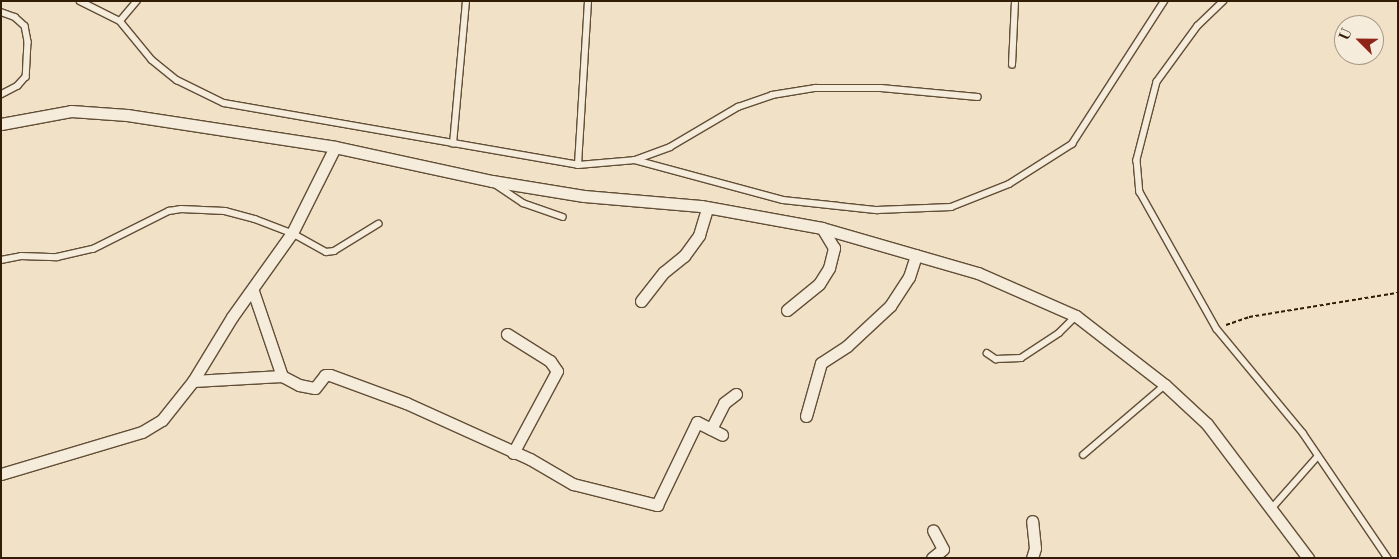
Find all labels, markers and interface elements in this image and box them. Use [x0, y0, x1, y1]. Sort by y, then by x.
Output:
north arrow [1334, 15, 1384, 65]
text: U [1336, 26, 1357, 43]

